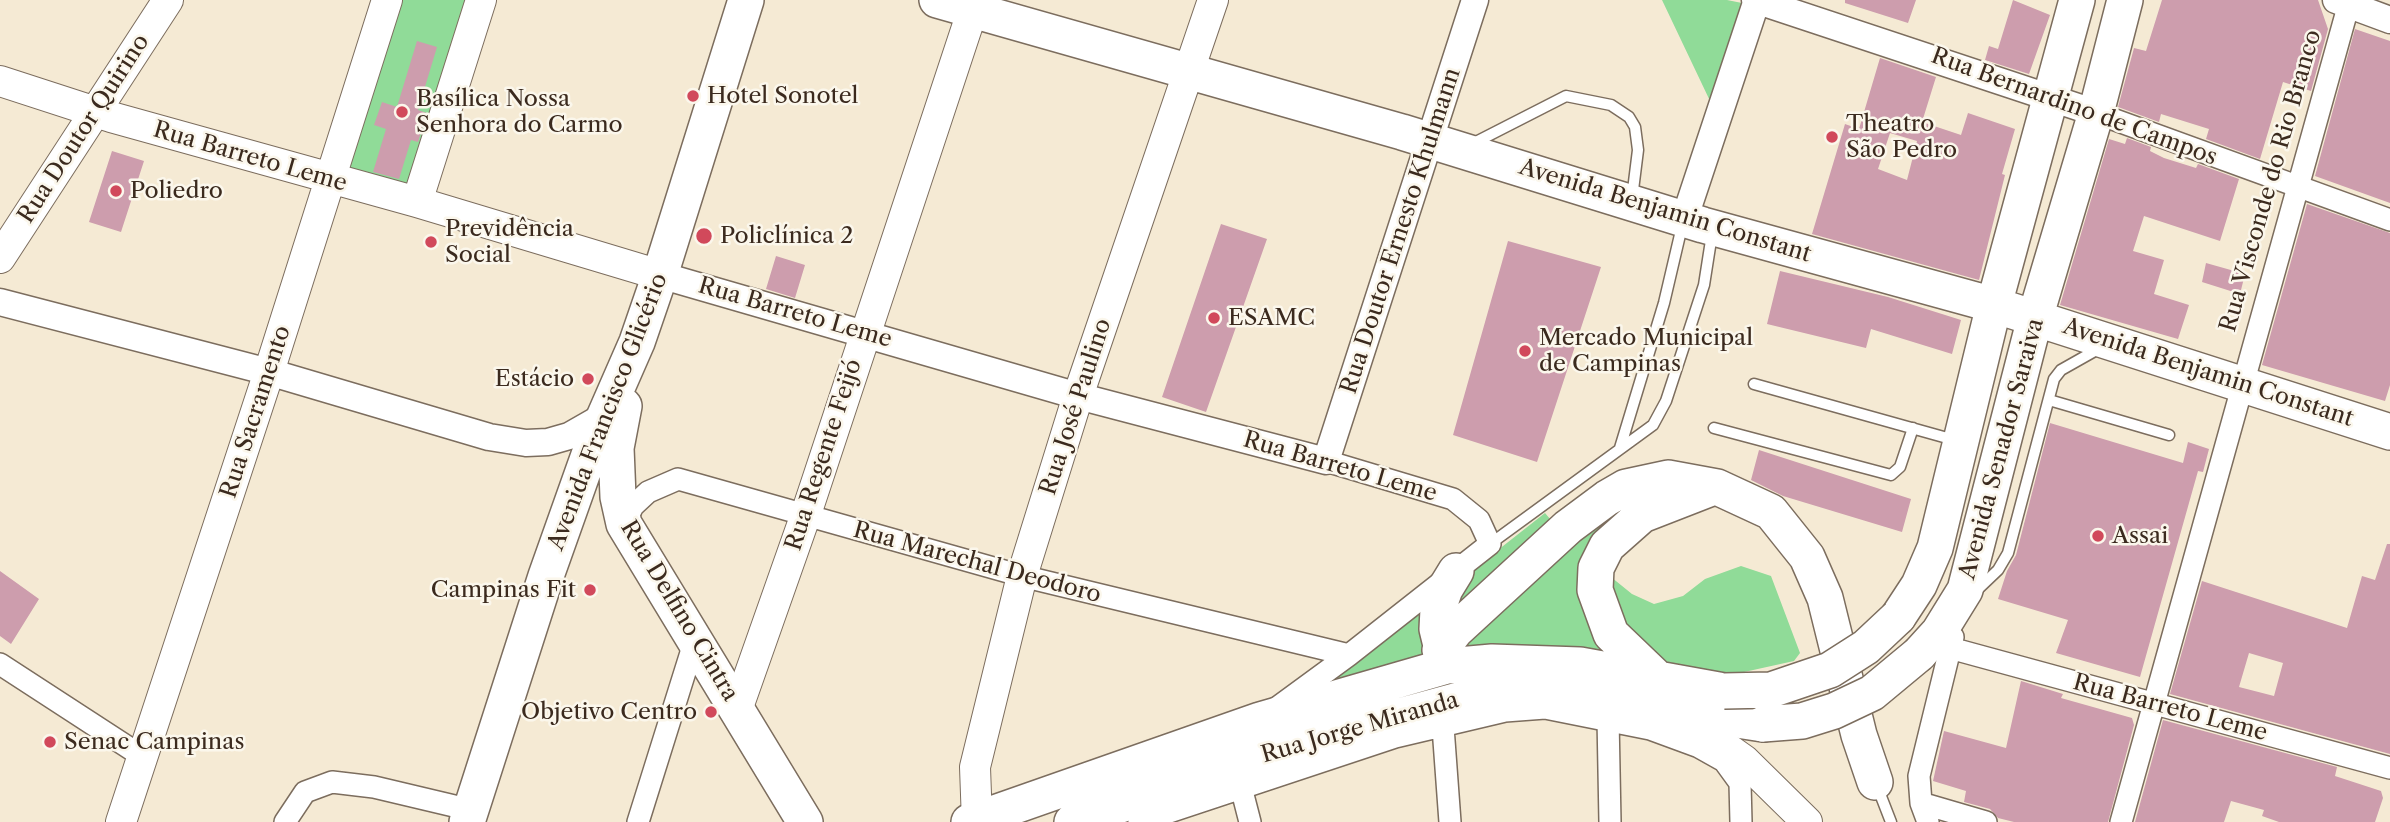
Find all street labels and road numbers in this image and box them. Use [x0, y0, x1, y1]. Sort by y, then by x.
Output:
street label: Rua Visconde do Rio Branco [2215, 27, 2327, 335]
street label: Rua Doutor Quirino [13, 29, 155, 229]
street label: Rua Bernardino de Campos [1927, 42, 2221, 172]
street label: Rua Doutor Ernesto Khulmann [1335, 65, 1467, 397]
street label: Rua Barreto Leme [150, 116, 350, 198]
street label: Avenida Benjamin Constant [1516, 153, 1814, 269]
street label: Avenida Francisco Glicério [542, 270, 674, 554]
street label: Rua Barreto Leme [695, 272, 895, 354]
street label: Avenida Benjamin Constant [2059, 313, 2357, 433]
street label: Rua José Paulino [1034, 315, 1118, 499]
street label: Avenida Senador Saraiva [1954, 315, 2050, 583]
street label: Rua Sacramento [215, 322, 297, 502]
street label: Rua Regente Feijó [780, 356, 868, 554]
street label: Rua Barreto Leme [1240, 426, 1440, 508]
street label: Rua Delfino Cintra [614, 516, 744, 706]
street label: Rua Marechal Deodoro [850, 517, 1104, 609]
street label: Rua Barreto Leme [2070, 669, 2270, 747]
street label: Rua Jorge Miranda [1258, 687, 1462, 769]

